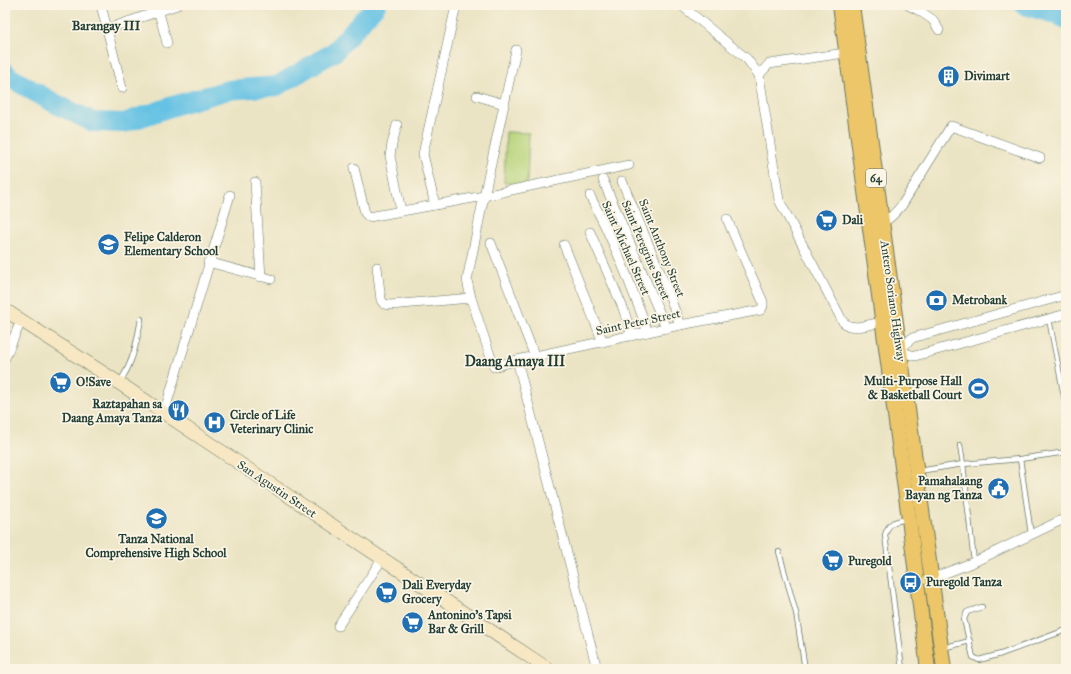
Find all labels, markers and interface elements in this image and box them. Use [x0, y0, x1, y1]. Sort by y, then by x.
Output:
district label: Barangay III [72, 18, 141, 34]
building icon: Divimart [936, 63, 962, 89]
place label: Divimart [964, 69, 1010, 83]
road number: 64 [866, 169, 886, 187]
street label: Saint Anthony Street [636, 197, 688, 300]
street label: Saint Peregrine Street [618, 198, 674, 303]
street label: Saint Michael Street [599, 199, 653, 298]
supermarket icon: Dali [814, 207, 840, 233]
place label: Dali [842, 213, 864, 227]
place label: Felipe Calderon Elementary School [124, 230, 219, 259]
school or university icon: Felipe Calderon Elementary School [96, 231, 122, 257]
street label: Antero Soriano Highway [876, 239, 908, 363]
bank icon: Metrobank [924, 287, 950, 313]
place label: Metrobank [952, 293, 1007, 307]
street label: Saint Peter Street [594, 306, 682, 338]
district label: Daang Amaya III [465, 353, 565, 371]
supermarket icon: O!Save [47, 369, 73, 395]
place label: Multi-Purpose Hall & Basketball Court [864, 374, 963, 402]
place label: O!Save [76, 375, 111, 389]
sports icon: Multi-Purpose Hall & Basketball Court [965, 375, 991, 401]
place label: Raztapahan sa Daang Amaya Tanza [62, 397, 163, 426]
restaurant icon: Raztapahan sa Daang Amaya Tanza [165, 398, 191, 424]
place label: Circle of Life Veterinary Clinic [229, 408, 313, 437]
hospital icon: Circle of Life Veterinary Clinic [201, 409, 227, 435]
street label: San Agustin Street [234, 457, 320, 522]
place label: Pamahalaang Bayan ng Tanza [905, 474, 983, 503]
public building icon: Pamahalaang Bayan ng Tanza [985, 475, 1011, 501]
school or university icon: Tanza National Comprehensive High School [143, 505, 169, 531]
place label: Tanza National Comprehensive High School [85, 532, 227, 561]
supermarket icon: Puregold [820, 548, 846, 574]
place label: Puregold [848, 554, 893, 569]
bus stop icon: Puregold Tanza [897, 569, 923, 595]
place label: Puregold Tanza [926, 575, 1003, 590]
place label: Dali Everyday Grocery [402, 578, 473, 607]
supermarket icon: Dali Everyday Grocery [373, 579, 399, 605]
place label: Antonino's Tapsi Bar & Grill [427, 608, 512, 636]
supermarket icon: Antonino's Tapsi Bar & Grill [400, 609, 426, 635]

